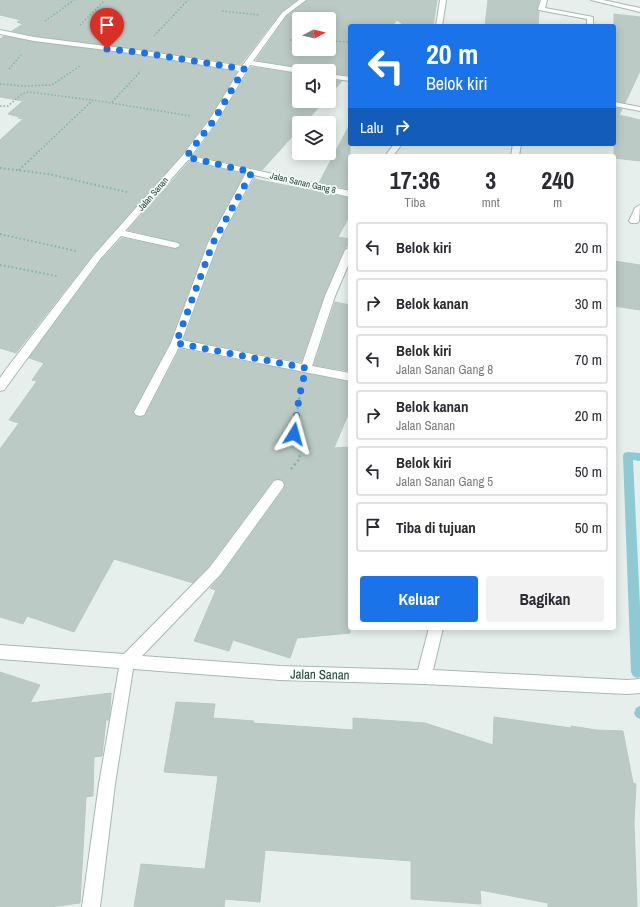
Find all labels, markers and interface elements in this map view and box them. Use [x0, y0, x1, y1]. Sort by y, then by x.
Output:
pin [90, 8, 124, 49]
north arrow [292, 12, 336, 56]
map controls [292, 12, 336, 160]
icon: arrive [96, 14, 118, 36]
text: 20 m [426, 35, 478, 73]
icon: left [360, 40, 412, 92]
button: sound [292, 64, 336, 108]
text: Belok kiri [426, 71, 488, 96]
button: layers [292, 116, 336, 160]
icon: right [391, 116, 413, 138]
text: Lalu [360, 117, 383, 138]
text: 17:36 [390, 164, 440, 196]
text: 3 [485, 164, 496, 196]
text: 240 [541, 164, 574, 196]
street label: Jalan Sanan Gang 8 [269, 170, 337, 196]
street label: Jalan Sanan [135, 175, 171, 213]
text: Tiba [404, 194, 425, 211]
text: mnt [482, 194, 500, 211]
text: m [553, 194, 562, 211]
icon: left [362, 236, 384, 258]
text: Belok kiri [396, 237, 451, 258]
text: 20 m [575, 237, 602, 258]
icon: right [362, 292, 384, 314]
text: Belok kanan [396, 293, 468, 314]
text: 30 m [575, 293, 602, 314]
text: Belok kiri [396, 340, 451, 361]
icon: left [362, 348, 384, 370]
text: 70 m [575, 349, 602, 370]
text: Jalan Sanan Gang 8 [396, 361, 493, 378]
text: Belok kanan [396, 396, 468, 417]
icon: right [362, 404, 384, 426]
text: 20 m [575, 405, 602, 426]
position arrow [273, 413, 315, 455]
text: Jalan Sanan [396, 417, 455, 434]
text: Belok kiri [396, 452, 451, 473]
icon: left [362, 460, 384, 482]
text: 50 m [575, 461, 602, 482]
text: Jalan Sanan Gang 5 [396, 473, 493, 490]
icon: arrive [362, 516, 384, 538]
text: Tiba di tujuan [396, 517, 476, 538]
text: 50 m [575, 517, 602, 538]
button: Keluar [360, 576, 478, 622]
button: Bagikan [486, 576, 604, 622]
street label: Jalan Sanan [290, 665, 350, 684]

